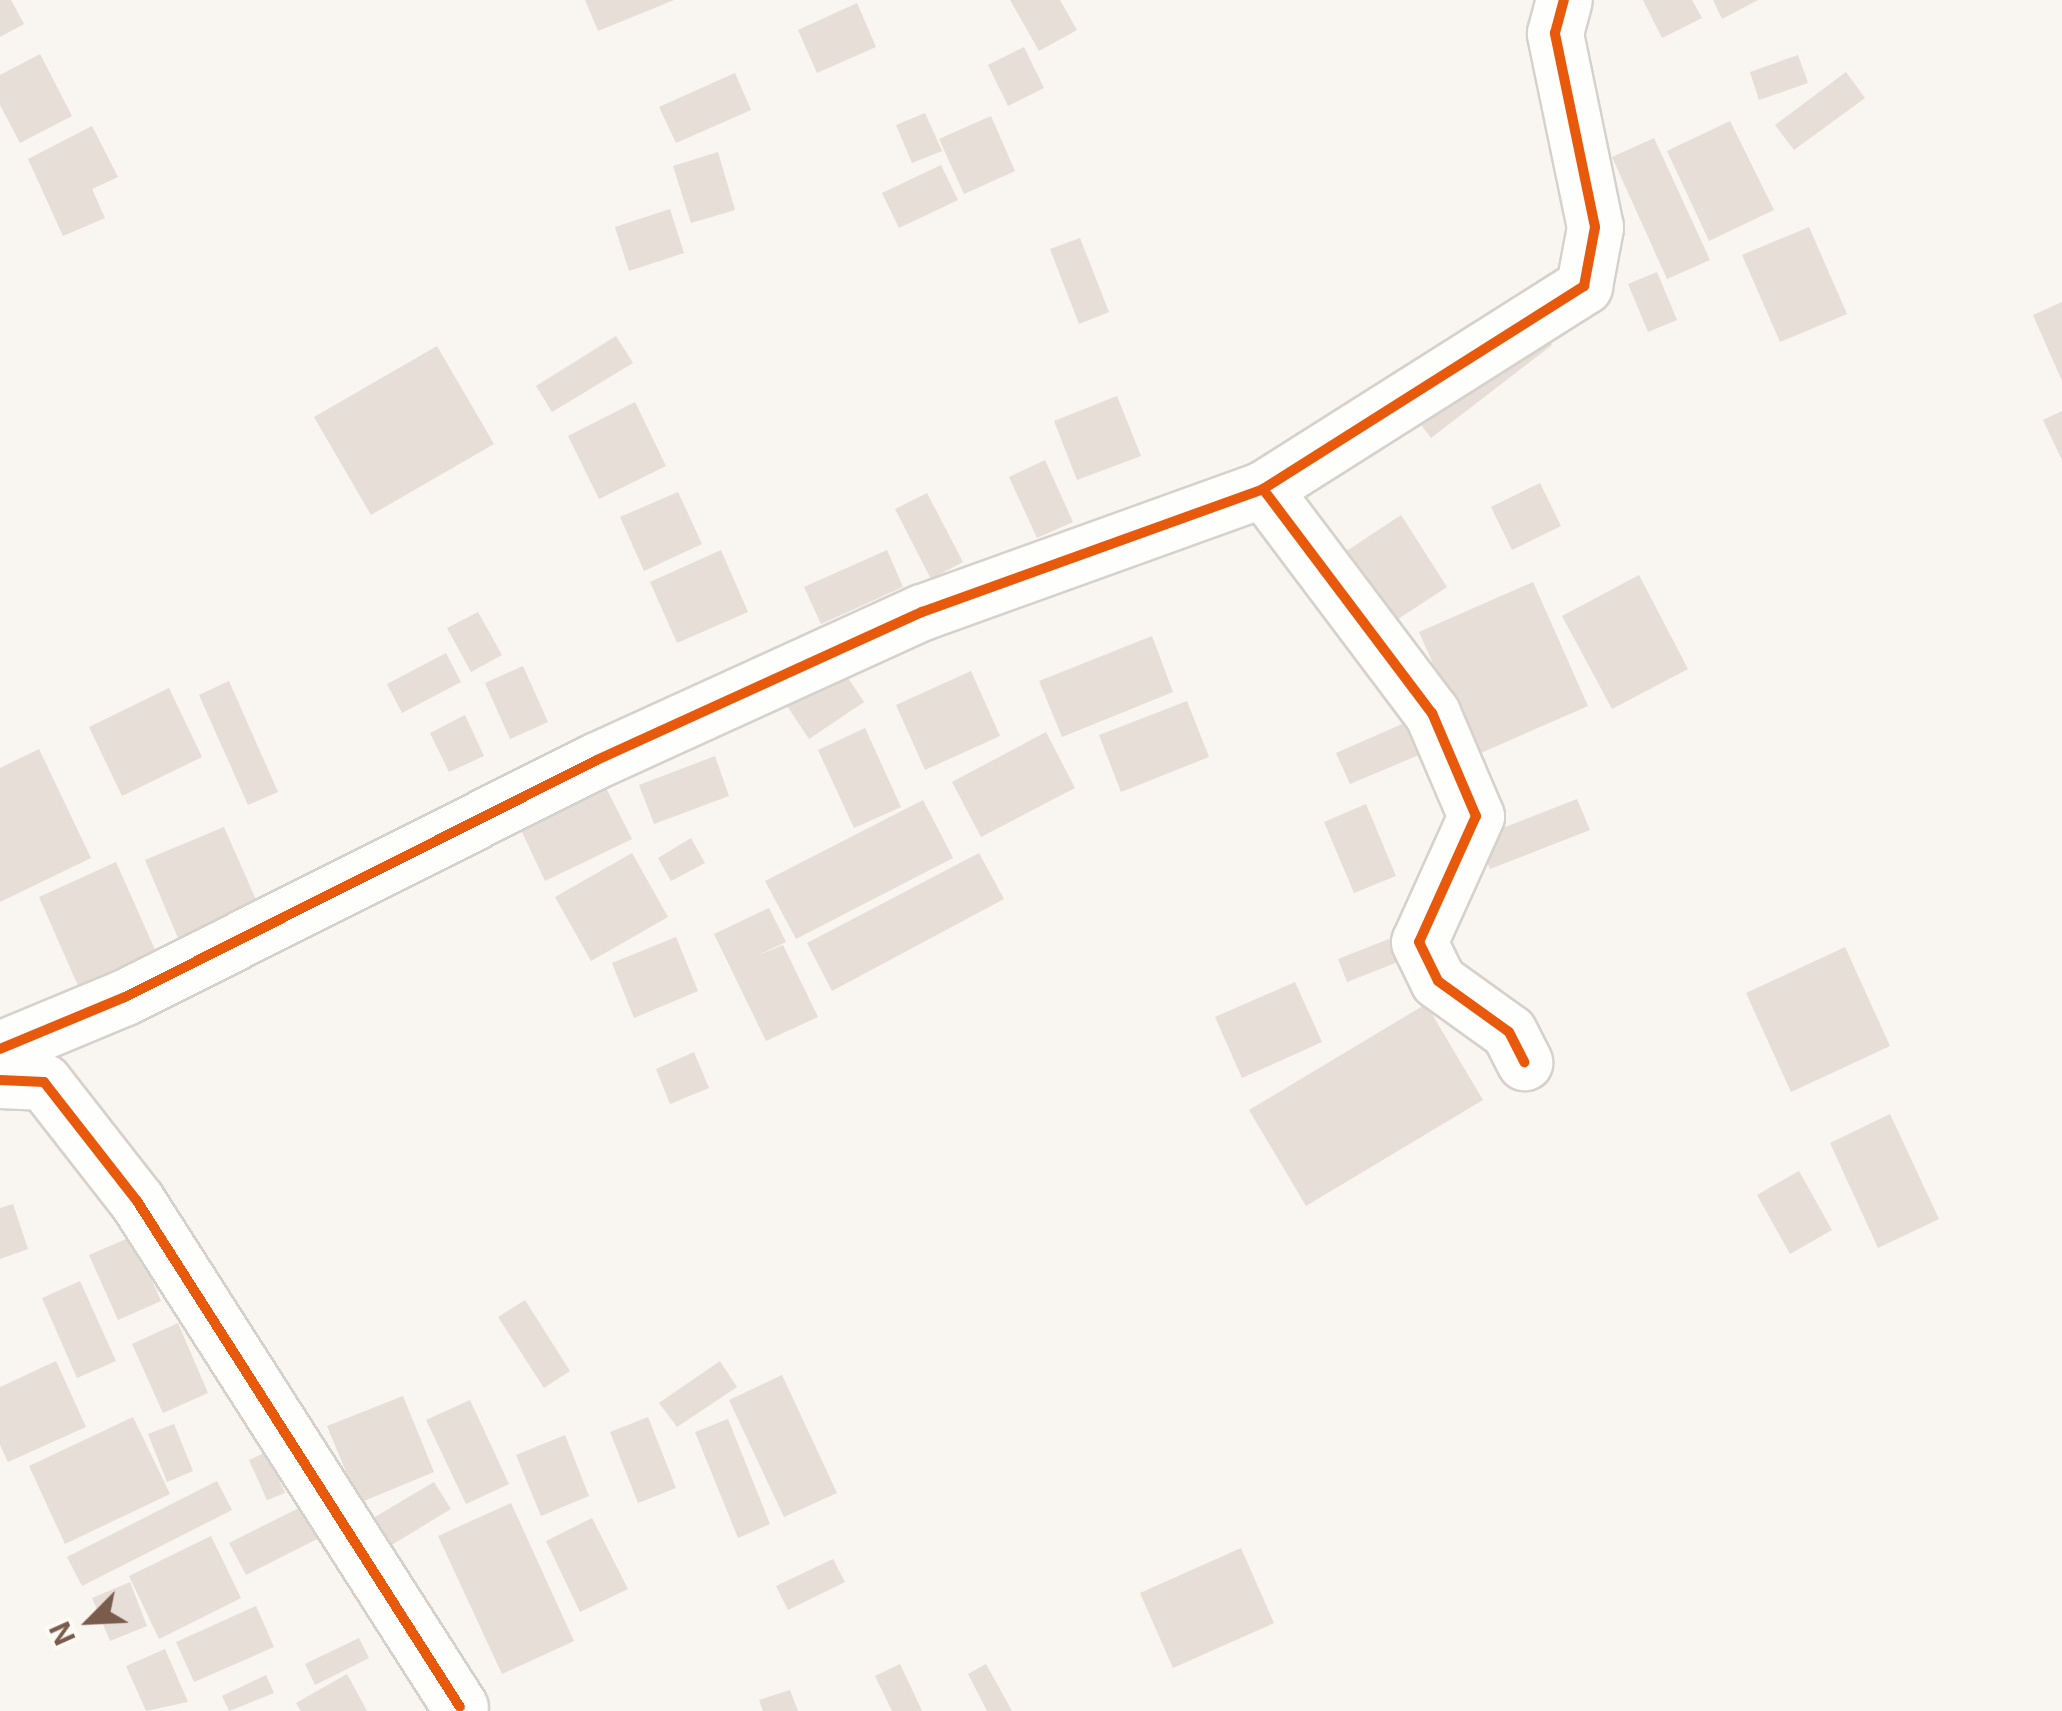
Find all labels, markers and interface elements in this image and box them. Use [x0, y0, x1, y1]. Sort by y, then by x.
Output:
north arrow [40, 1571, 140, 1671]
text: N [43, 1617, 82, 1650]

